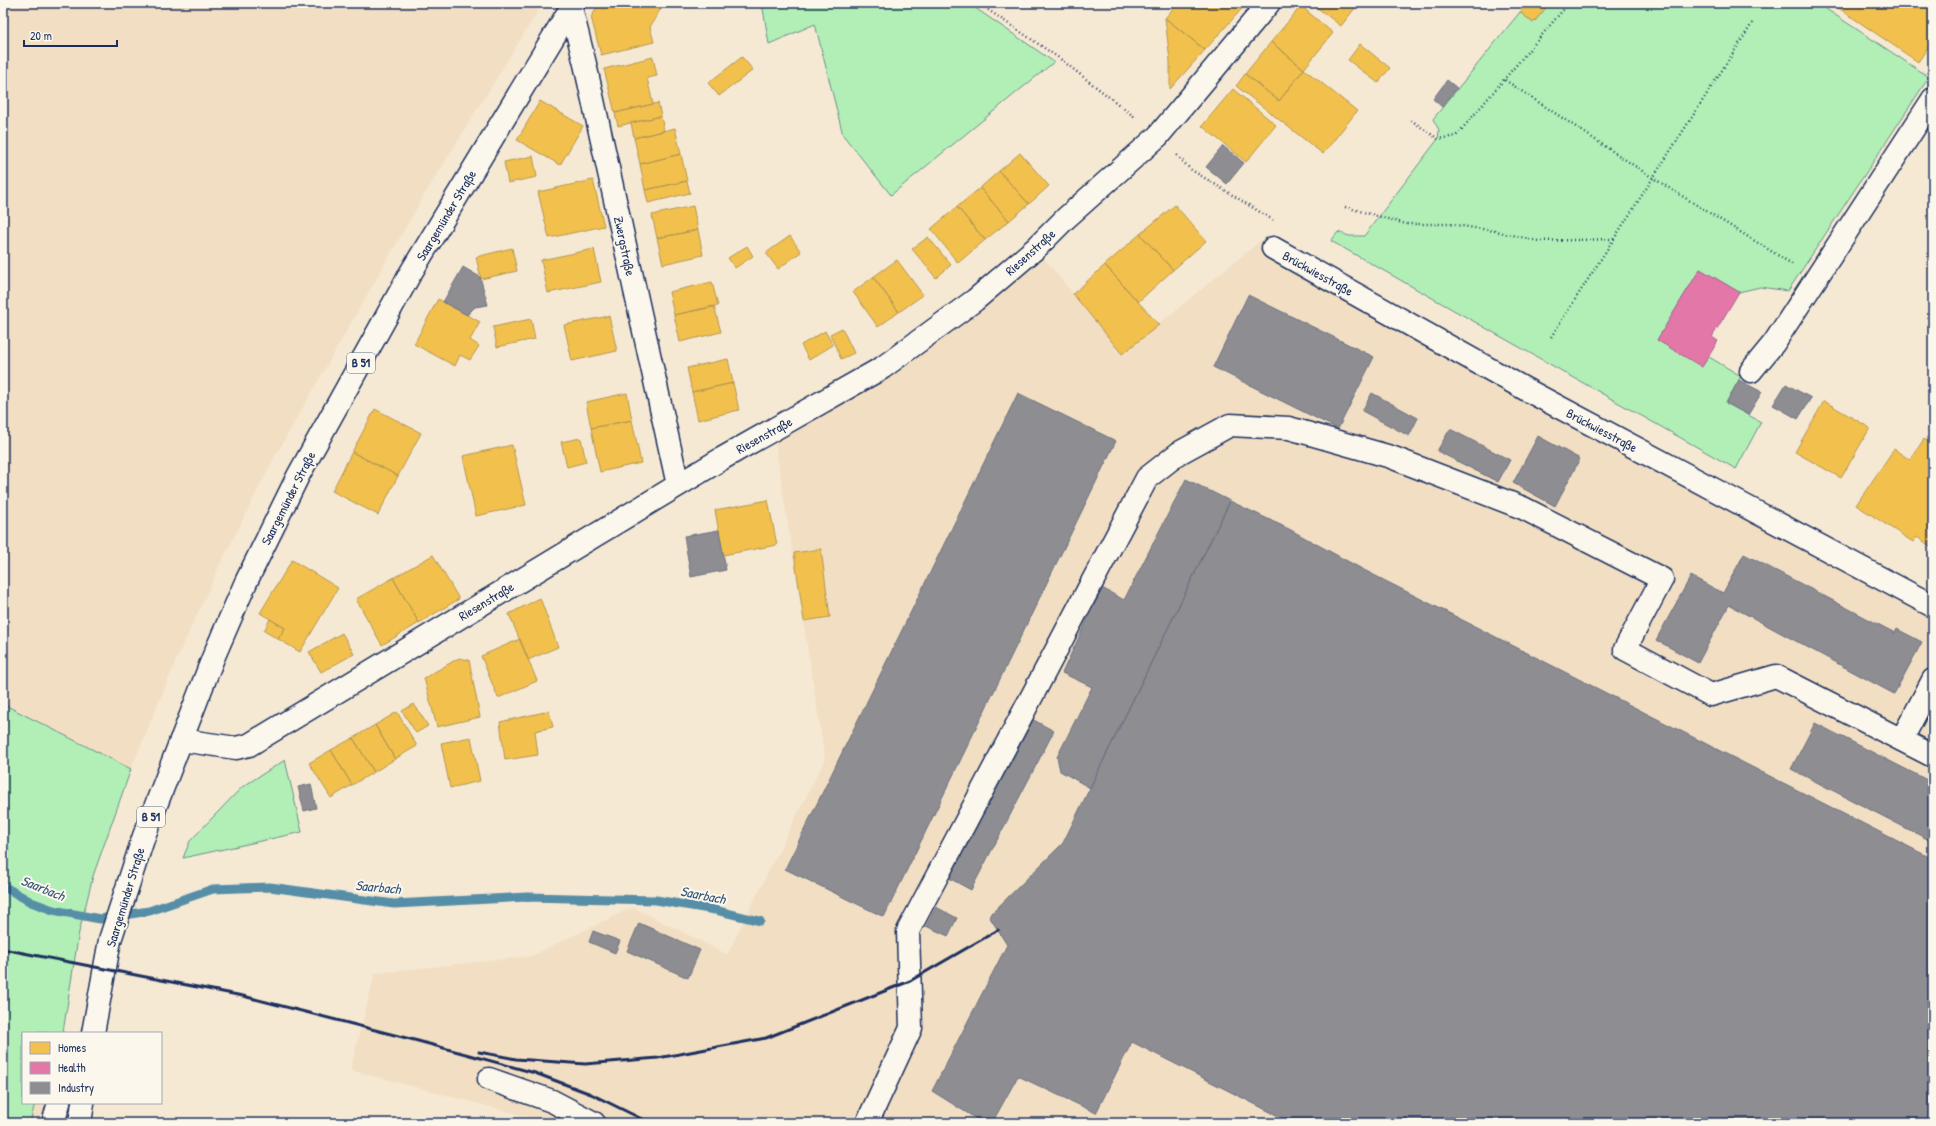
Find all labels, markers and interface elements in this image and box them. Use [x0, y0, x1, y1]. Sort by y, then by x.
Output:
scale bar [24, 22, 117, 48]
text: 20 m [30, 27, 52, 44]
street label: Saargemünder Straße [412, 166, 480, 264]
street label: Zwergstraße [610, 215, 640, 277]
street label: Riesenstraße [1001, 225, 1059, 279]
street label: Brückwiesstraße [1280, 246, 1356, 300]
road number: B 51 [347, 353, 375, 373]
street label: Brückwiesstraße [1563, 404, 1641, 456]
street label: Riesenstraße [733, 412, 795, 458]
street label: Saargemünder Straße [257, 448, 319, 548]
street label: Riesenstraße [455, 577, 517, 625]
road number: B 51 [137, 807, 165, 827]
street label: Saargemünder Straße [101, 845, 149, 949]
water label: Saarbach [19, 870, 69, 905]
water label: Saarbach [355, 875, 403, 898]
water label: Saarbach [679, 881, 728, 908]
legend [22, 1032, 162, 1104]
text: Homes [58, 1039, 86, 1056]
text: Health [58, 1059, 85, 1076]
text: Industry [58, 1079, 94, 1096]

